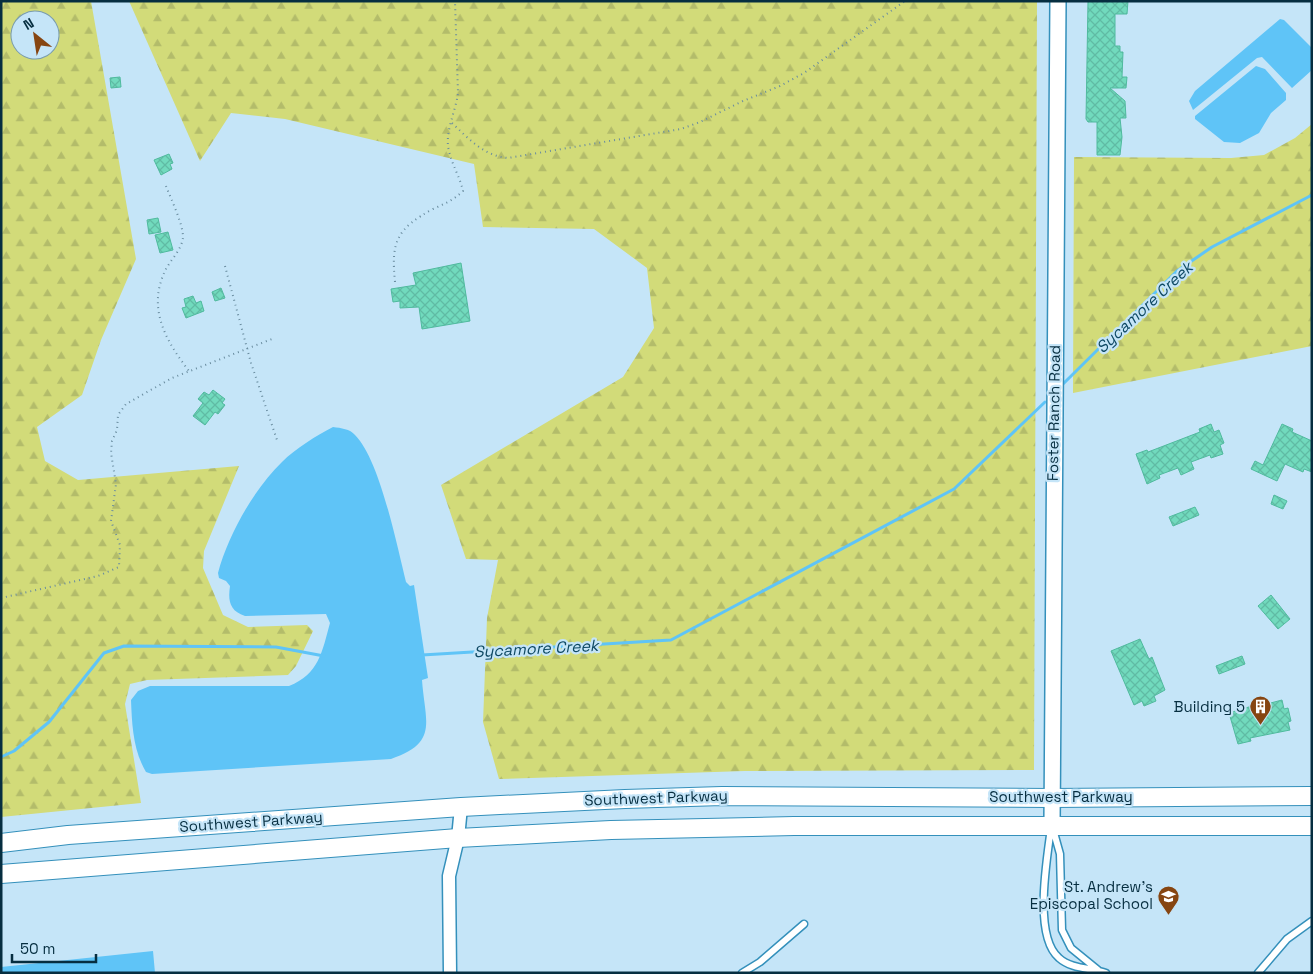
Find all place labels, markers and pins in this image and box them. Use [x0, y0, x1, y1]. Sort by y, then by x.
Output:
building icon: Building 5 [1249, 695, 1273, 726]
place label: Building 5 [1174, 697, 1245, 716]
place label: St. Andrew's Episcopal School [1030, 877, 1153, 913]
school or university icon: St. Andrew's Episcopal School [1157, 884, 1181, 915]

